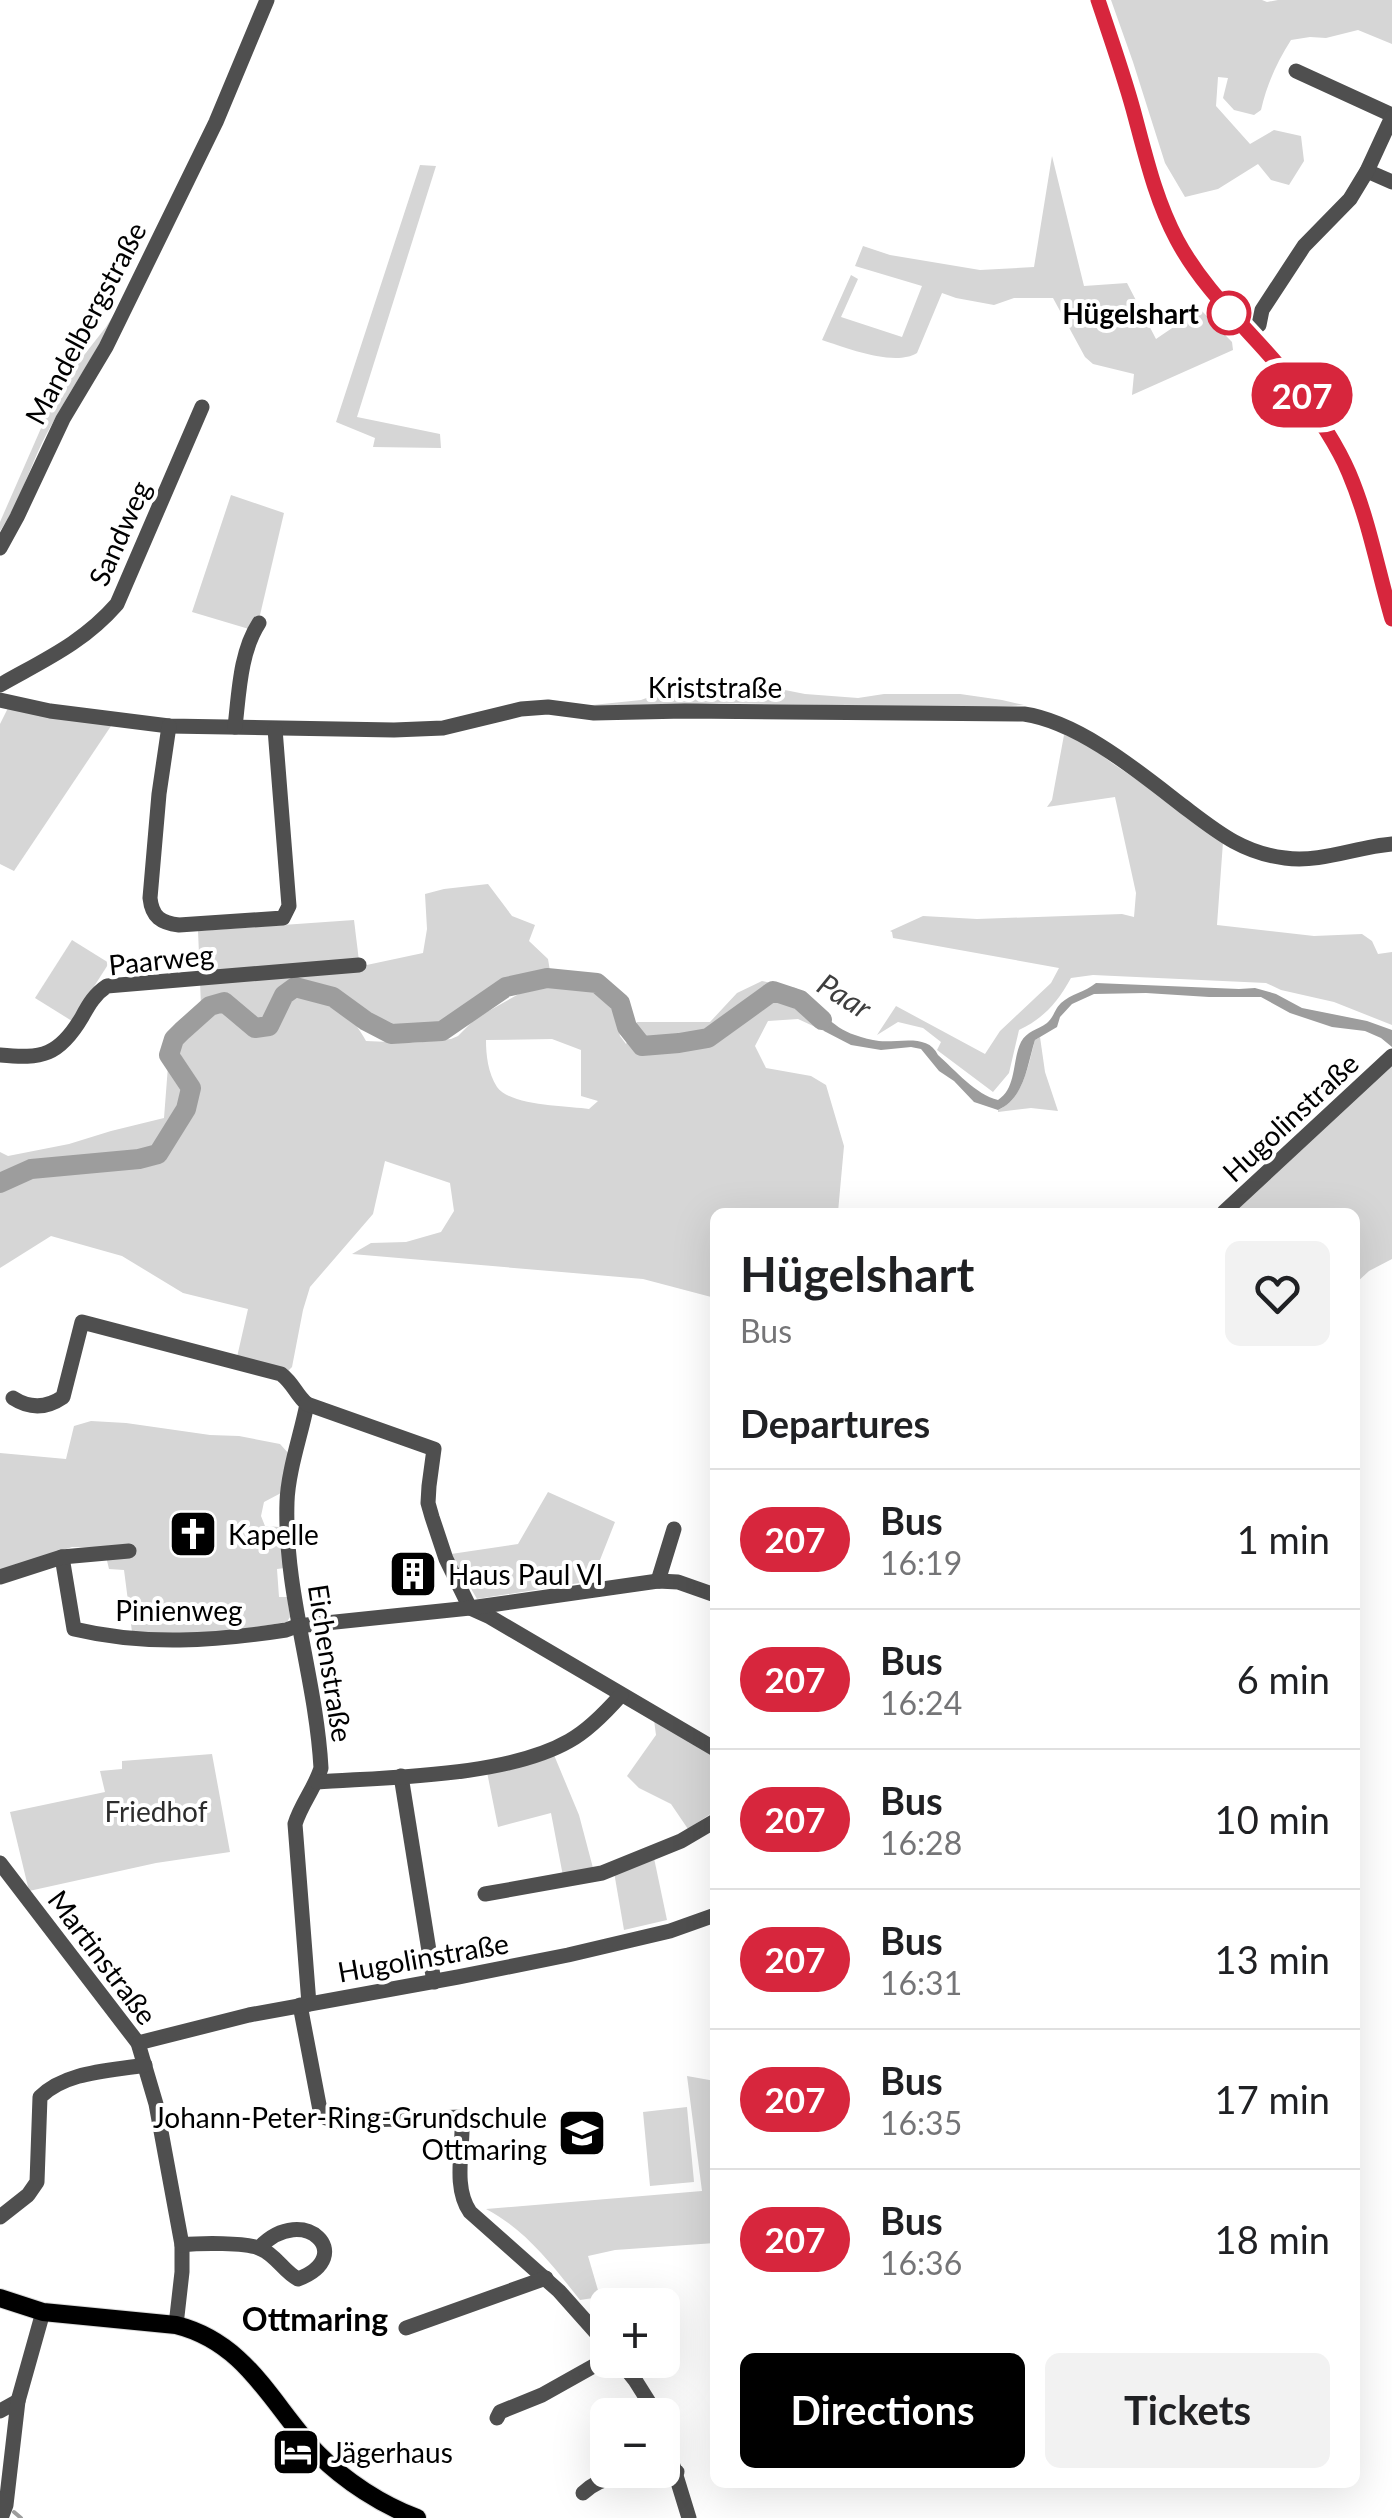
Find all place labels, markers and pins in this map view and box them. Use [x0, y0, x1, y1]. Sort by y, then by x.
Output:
marker: Hügelshart [1208, 292, 1250, 334]
place label: Hügelshart [1062, 296, 1200, 330]
church icon: Kapelle [167, 1508, 219, 1560]
place label: Kapelle [228, 1517, 319, 1551]
building icon: Haus Paul VI [387, 1548, 439, 1600]
place label: Haus Paul VI [448, 1557, 603, 1591]
place label: Johann-Peter-Ring-Grundschule Ottmaring [153, 2100, 547, 2166]
school or university icon: Johann-Peter-Ring-Grundschule Ottmaring [556, 2107, 608, 2159]
hotel icon: Jägerhaus [270, 2426, 322, 2478]
place label: Jägerhaus [331, 2435, 453, 2469]

